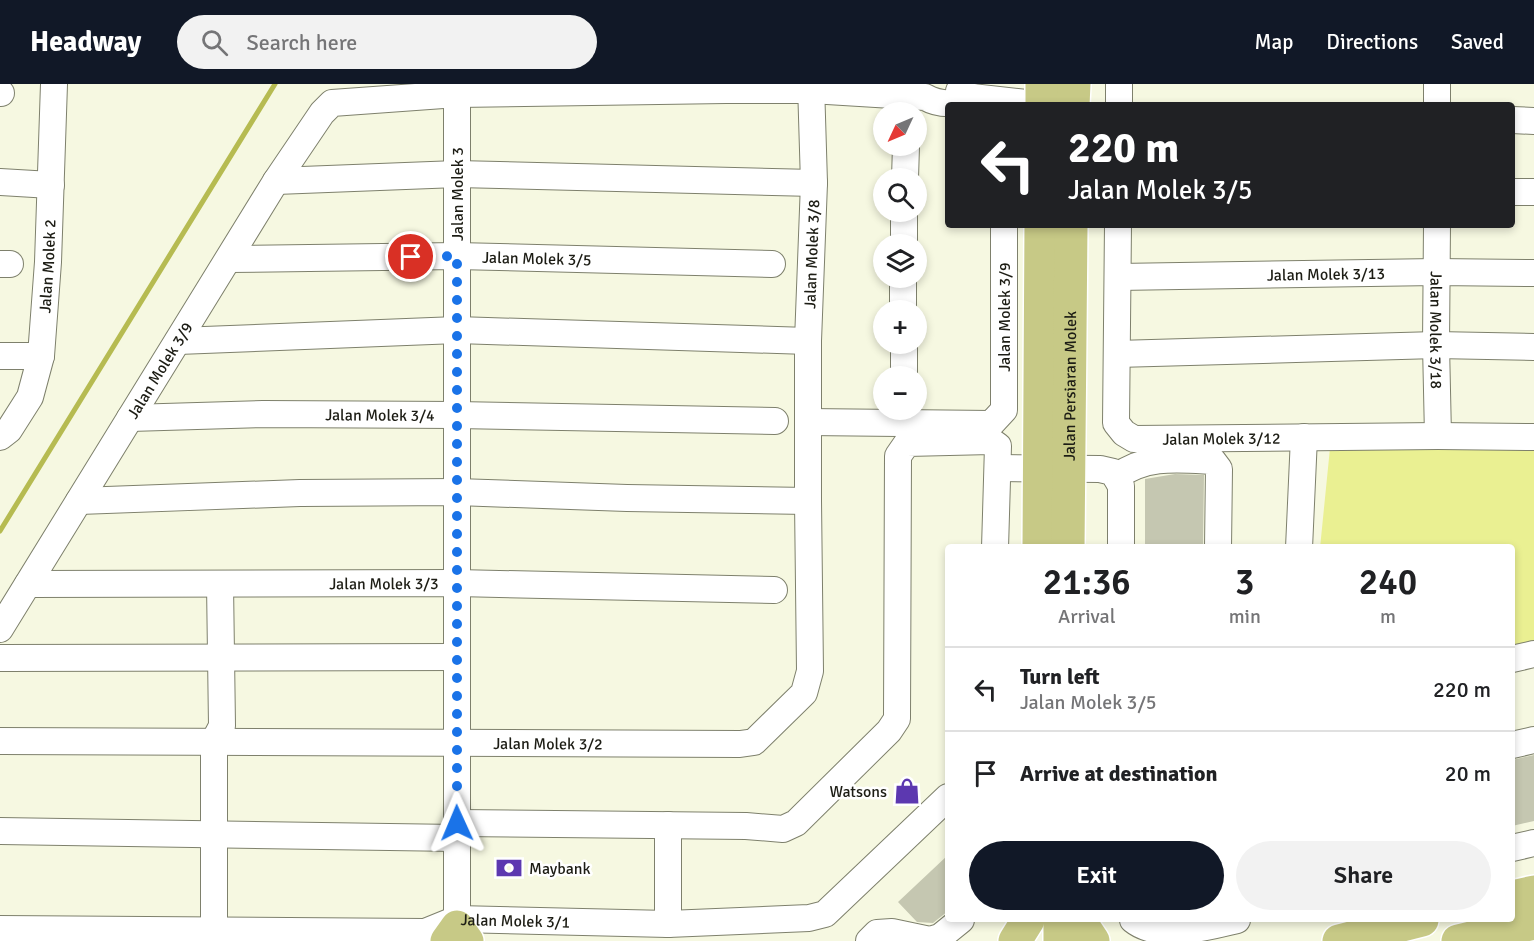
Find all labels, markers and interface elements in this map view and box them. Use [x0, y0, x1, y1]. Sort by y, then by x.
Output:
search box [177, 15, 597, 69]
text: Headway [30, 25, 141, 59]
icon: search [198, 26, 231, 59]
text: Search here [246, 29, 357, 56]
text: Map [1255, 29, 1293, 55]
text: Directions [1326, 29, 1418, 55]
text: Saved [1451, 29, 1504, 55]
north arrow [873, 102, 927, 156]
map controls [873, 102, 927, 420]
text: 220 m [1068, 123, 1179, 174]
icon: left [969, 126, 1047, 204]
street label: Jalan Molek 3 [448, 147, 468, 241]
button: search [873, 168, 927, 222]
text: Jalan Molek 3/5 [1068, 174, 1252, 207]
street label: Jalan Molek 3/8 [800, 199, 824, 309]
street label: Jalan Molek 2 [35, 219, 60, 314]
pin [385, 231, 436, 282]
button: layers [873, 234, 927, 288]
icon: arrive [394, 240, 427, 273]
street label: Jalan Molek 3/5 [482, 248, 592, 270]
street label: Jalan Molek 3/9 [995, 262, 1015, 372]
street label: Jalan Molek 3/13 [1267, 264, 1385, 286]
street label: Jalan Molek 3/18 [1425, 271, 1446, 389]
button: + [873, 300, 927, 354]
street label: Jalan Persiaran Molek [1060, 311, 1081, 461]
street label: Jalan Molek 3/9 [123, 319, 198, 423]
button: − [873, 366, 927, 420]
street label: Jalan Molek 3/4 [325, 405, 435, 426]
street label: Jalan Molek 3/12 [1162, 429, 1281, 450]
text: 21:36 [1043, 560, 1131, 605]
text: 3 [1235, 560, 1255, 605]
text: 240 [1359, 560, 1417, 605]
street label: Jalan Molek 3/3 [329, 574, 439, 594]
text: Arrival [1058, 604, 1116, 629]
text: min [1229, 604, 1261, 629]
text: m [1380, 604, 1396, 629]
text: Turn left [1020, 663, 1100, 690]
icon: left [969, 673, 1002, 706]
text: 220 m [1433, 676, 1491, 703]
text: Jalan Molek 3/5 [1020, 690, 1157, 715]
street label: Jalan Molek 3/2 [493, 734, 603, 754]
icon: arrive [969, 757, 1002, 790]
text: Arrive at destination [1020, 760, 1217, 787]
text: 20 m [1445, 760, 1491, 787]
shop icon: Watsons [892, 776, 922, 806]
place label: Watsons [829, 782, 887, 802]
position arrow [425, 791, 489, 855]
button: Exit [969, 841, 1224, 910]
button: Share [1236, 841, 1491, 910]
bank icon: Maybank [494, 853, 524, 883]
place label: Maybank [529, 859, 591, 879]
street label: Jalan Molek 3/1 [460, 910, 570, 933]

